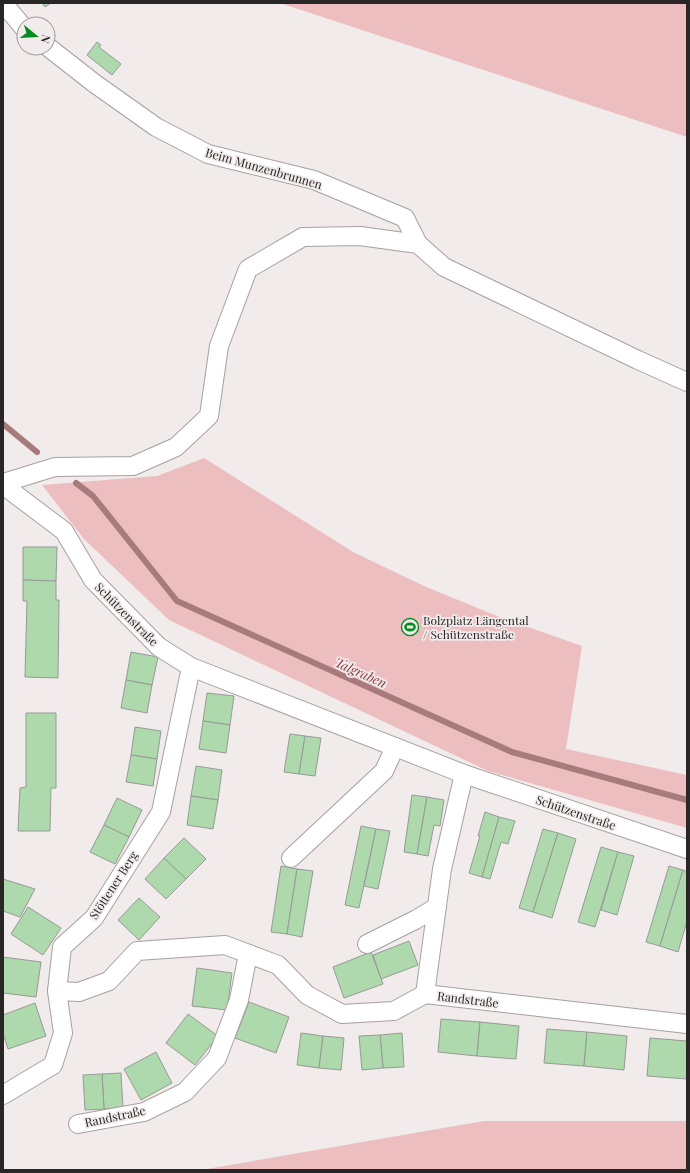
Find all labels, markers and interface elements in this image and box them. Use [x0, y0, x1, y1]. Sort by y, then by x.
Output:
north arrow [16, 16, 56, 56]
text: N [38, 33, 54, 45]
street label: Beim Munzenbrunnen [204, 144, 324, 192]
street label: Schützenstraße [92, 579, 162, 649]
place label: Bolzplatz Längental / Schützenstraße [423, 612, 529, 642]
sports icon: Bolzplatz Längental / Schützenstraße [400, 617, 420, 637]
water label: Talgraben [332, 653, 390, 691]
street label: Schützenstraße [534, 791, 618, 833]
street label: Stöttener Berg [85, 847, 141, 922]
street label: Randstraße [436, 987, 500, 1011]
street label: Randstraße [83, 1102, 147, 1130]

